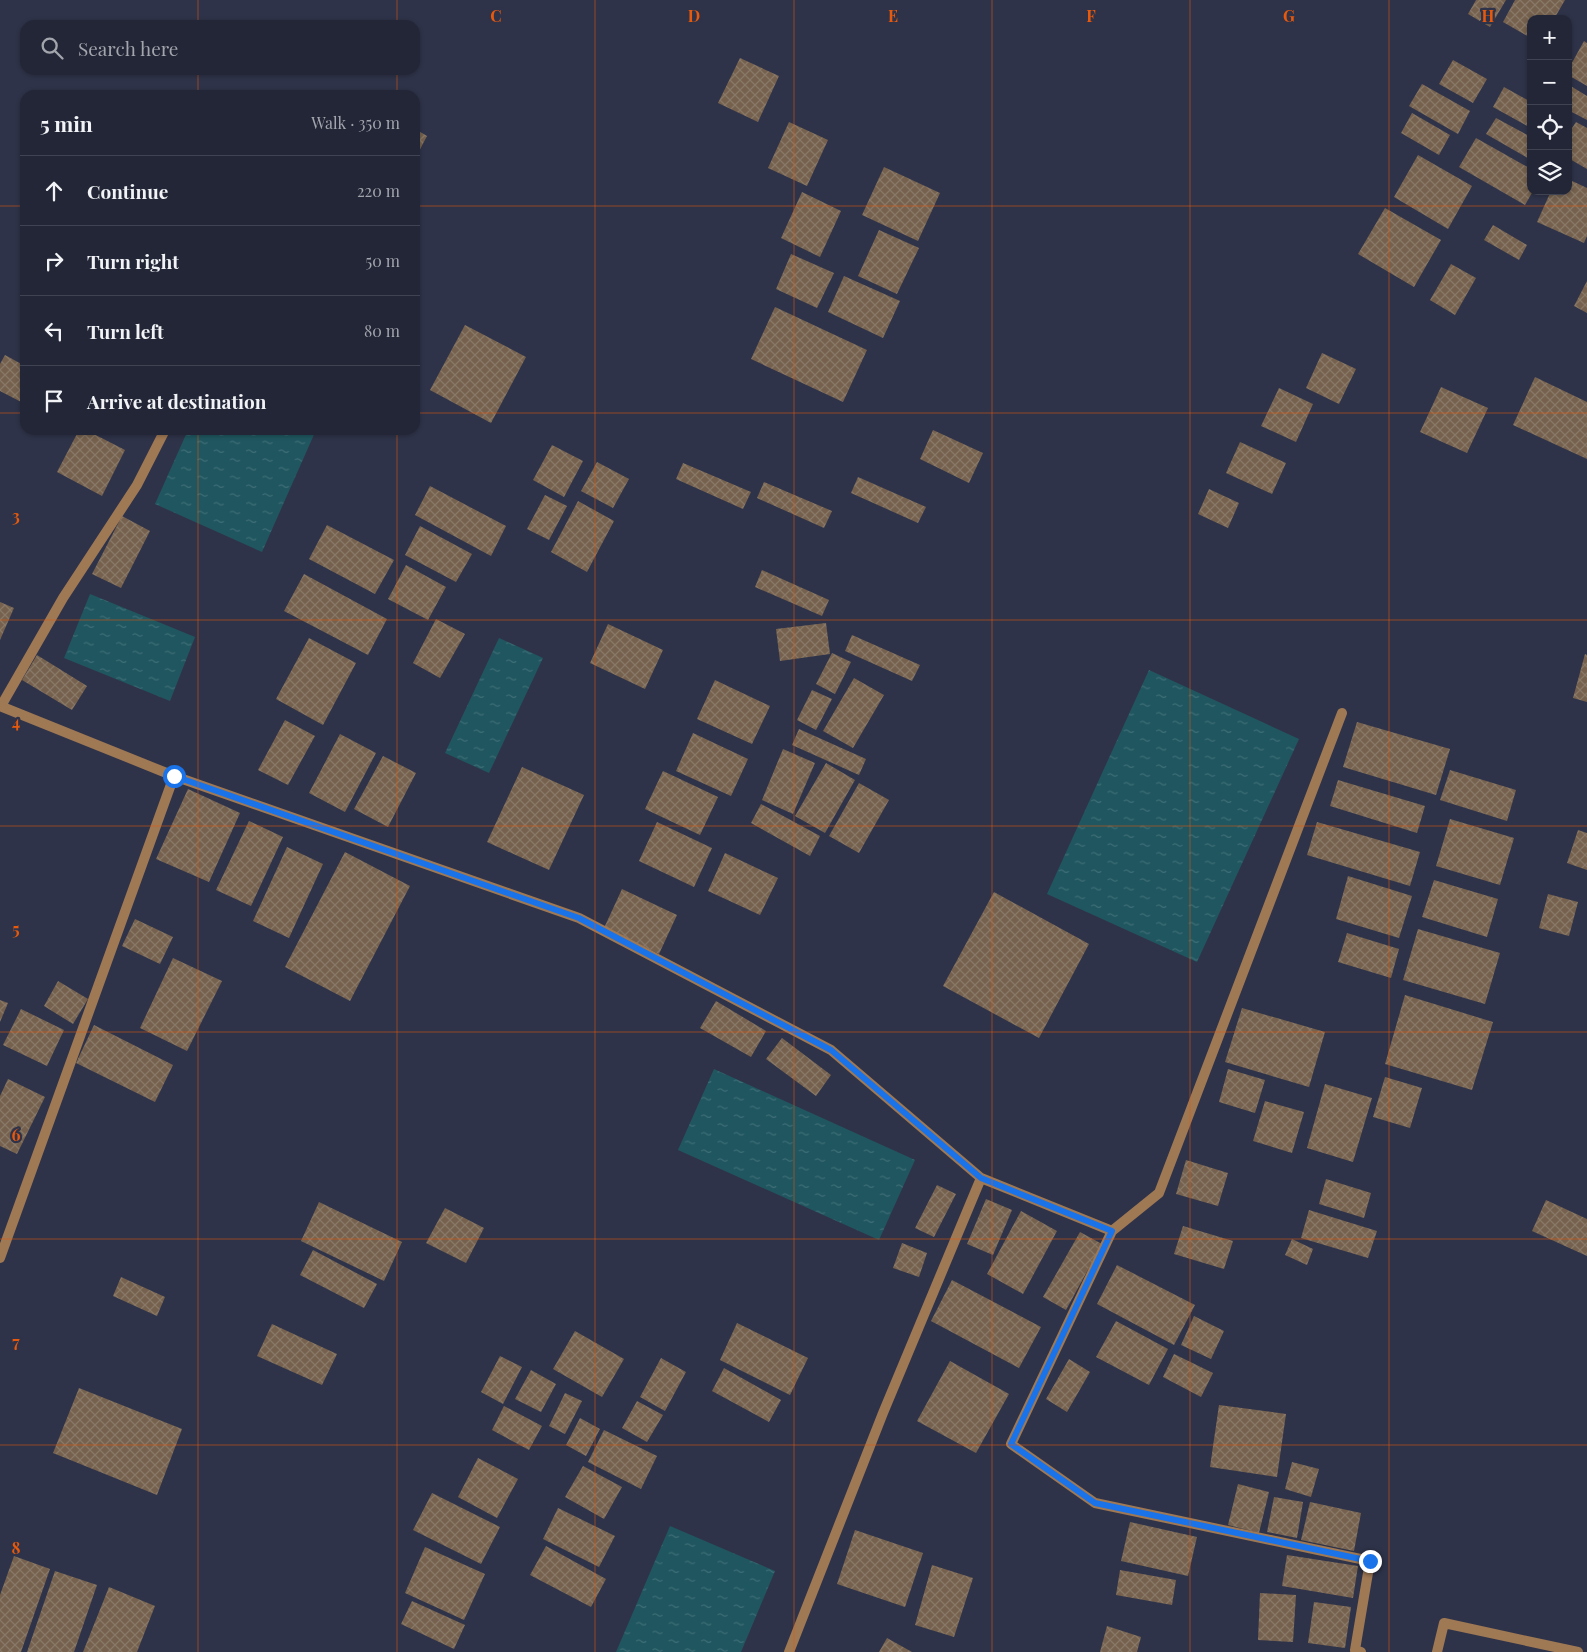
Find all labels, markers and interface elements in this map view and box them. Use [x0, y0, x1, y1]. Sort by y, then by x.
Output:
text: C [490, 5, 502, 26]
text: D [688, 5, 700, 26]
text: E [888, 5, 898, 26]
text: F [1086, 5, 1096, 26]
text: G [1283, 5, 1295, 26]
text: H [1482, 5, 1495, 26]
map controls [1527, 15, 1572, 195]
button: + [1527, 15, 1572, 60]
search box [20, 20, 420, 75]
icon: search [38, 34, 66, 62]
text: Search here [78, 35, 178, 61]
button: − [1527, 60, 1572, 105]
button: locate [1527, 105, 1572, 150]
text: 5 min [40, 109, 93, 137]
text: Walk · 350 m [311, 112, 400, 133]
button: layers [1527, 150, 1572, 195]
icon: ahead [40, 177, 68, 205]
text: Continue [87, 178, 168, 204]
text: 220 m [357, 180, 400, 201]
icon: right [40, 247, 68, 275]
text: Turn right [87, 248, 179, 274]
text: 50 m [366, 250, 400, 271]
icon: left [40, 317, 68, 345]
text: Turn left [87, 318, 164, 344]
text: 80 m [364, 320, 400, 341]
icon: arrive [40, 387, 68, 415]
text: Arrive at destination [87, 388, 267, 414]
text: 3 [12, 505, 20, 526]
text: 4 [12, 711, 20, 732]
route start [163, 765, 186, 788]
text: 5 [12, 918, 20, 939]
text: 6 [12, 1124, 21, 1145]
text: 7 [12, 1331, 20, 1352]
text: 8 [12, 1537, 21, 1558]
route end [1359, 1550, 1382, 1573]

